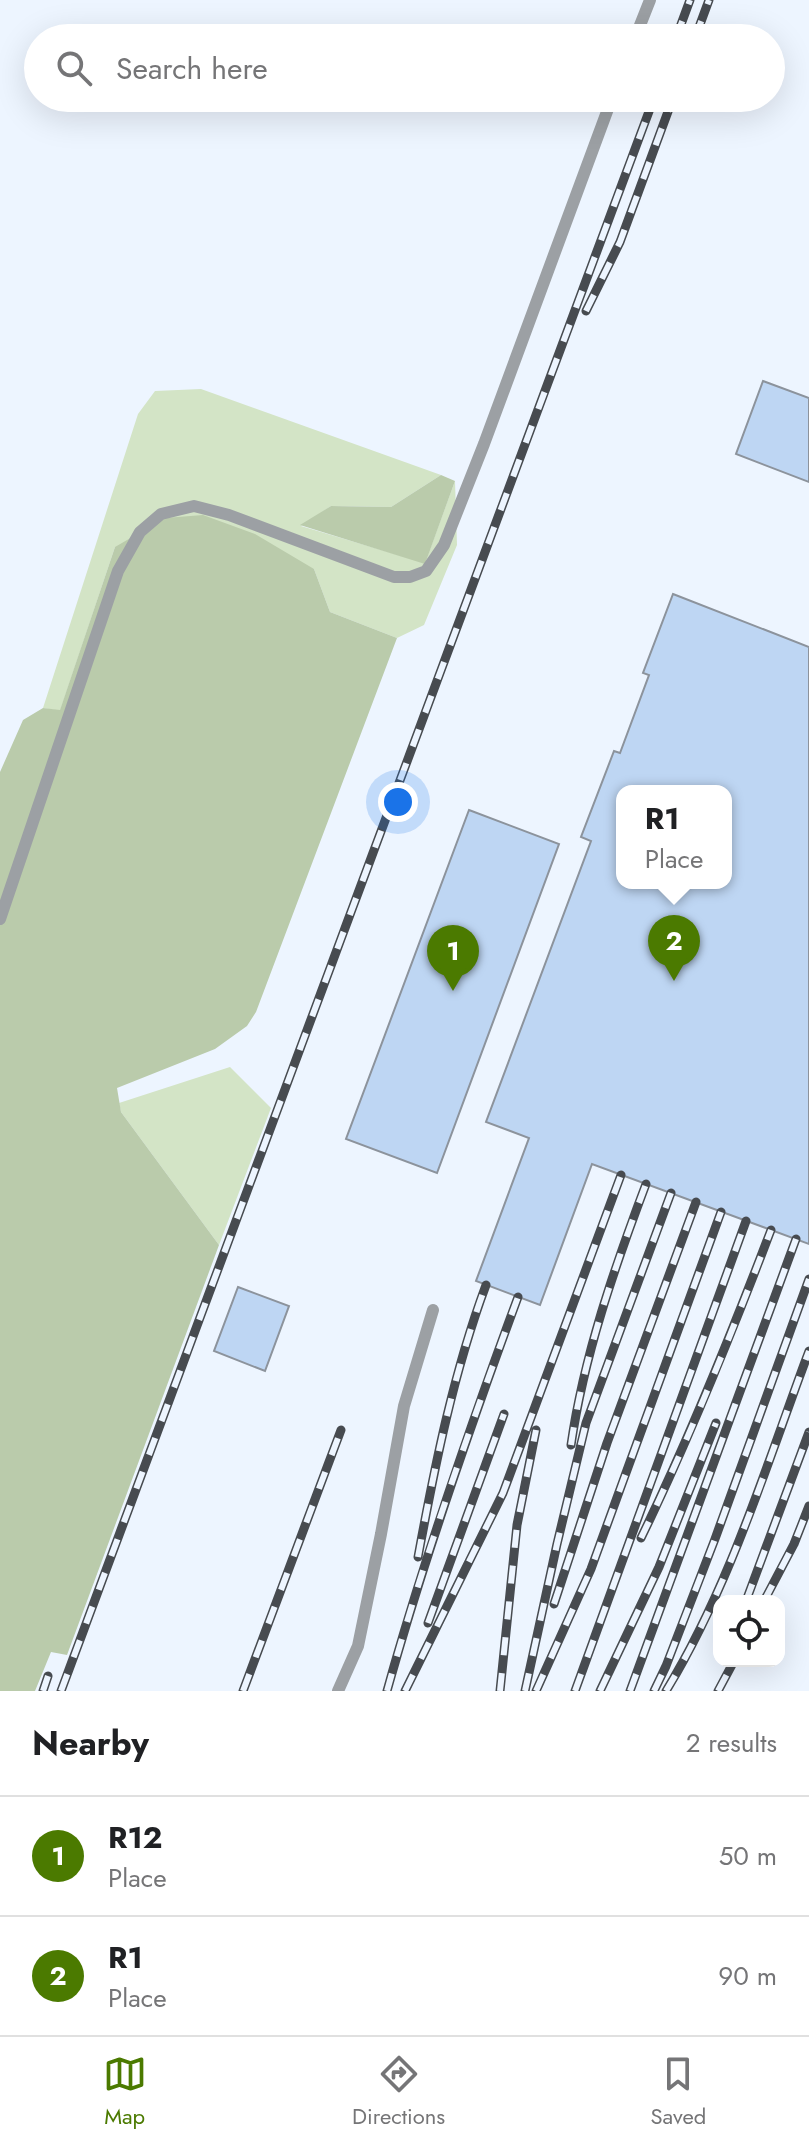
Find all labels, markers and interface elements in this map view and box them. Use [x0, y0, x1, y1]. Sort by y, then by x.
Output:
search box [24, 24, 785, 112]
icon: search [52, 46, 96, 90]
text: Search here [116, 47, 268, 90]
your location [378, 782, 418, 822]
popup [616, 785, 732, 889]
text: R1 [645, 797, 679, 840]
text: Place [645, 840, 703, 878]
pin: 2 [648, 915, 700, 981]
pin: 1 [427, 925, 479, 991]
map controls [713, 1595, 785, 1667]
button: locate [713, 1595, 785, 1667]
text: Nearby [32, 1719, 149, 1768]
text: 2 results [686, 1724, 777, 1762]
text: R12 [108, 1816, 162, 1859]
text: 1 [51, 1837, 65, 1875]
text: 50 m [719, 1837, 777, 1875]
text: Place [108, 1859, 167, 1897]
text: R1 [108, 1936, 143, 1979]
text: 2 [49, 1957, 67, 1995]
text: 90 m [718, 1957, 777, 1995]
text: Place [108, 1979, 167, 2017]
tab: Map [103, 2052, 147, 2132]
tab: Directions [352, 2052, 445, 2132]
tab: Saved [651, 2052, 706, 2132]

